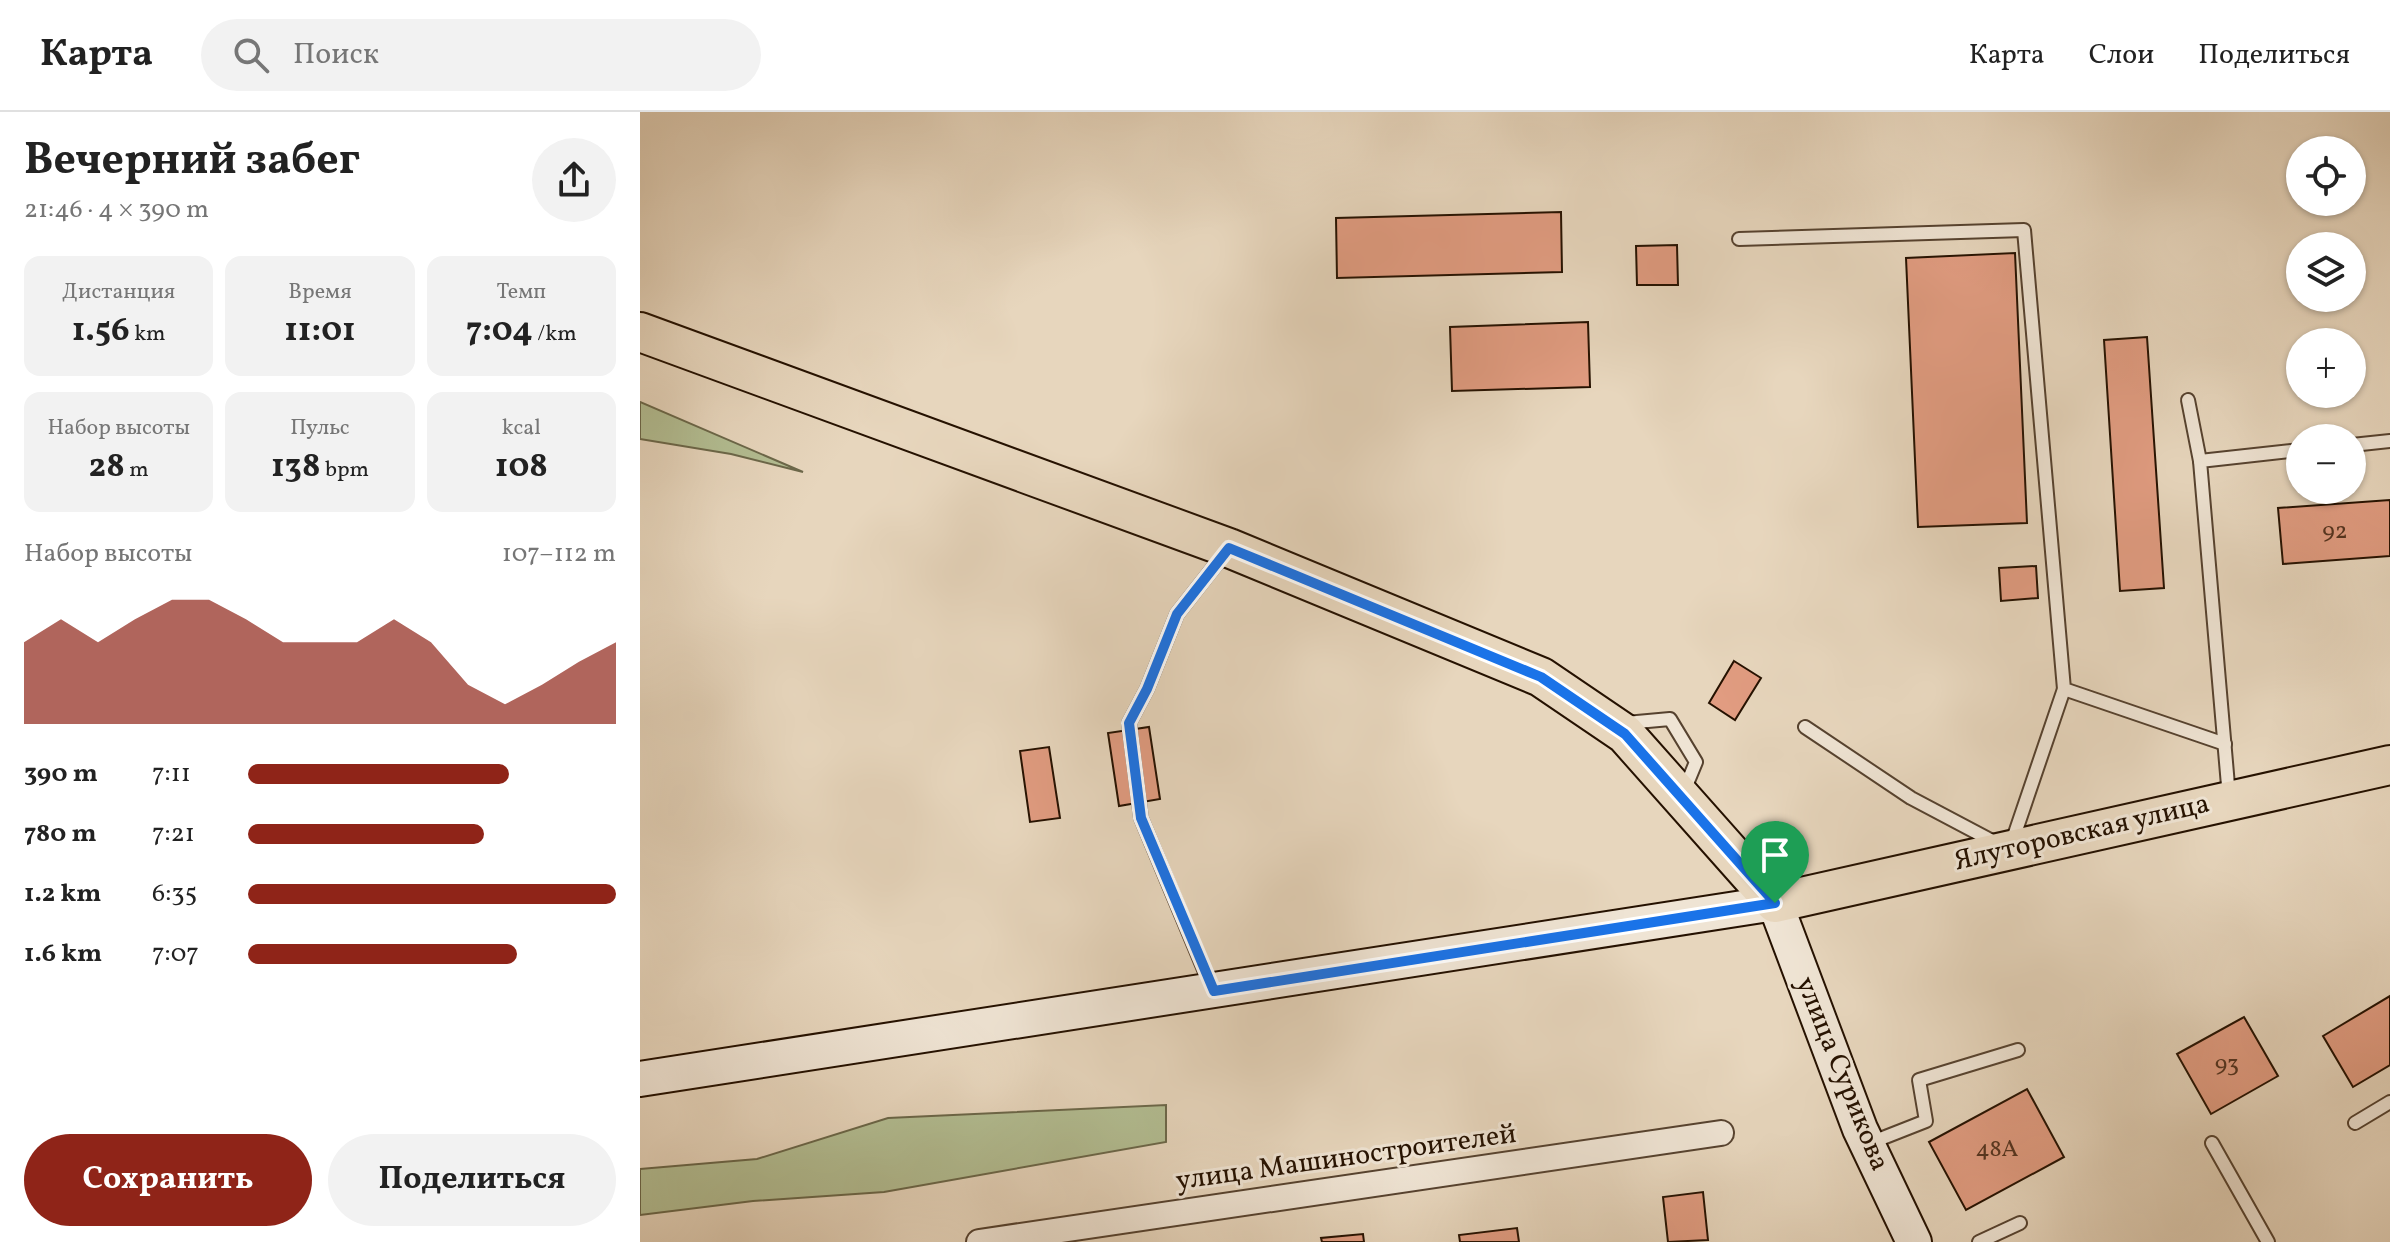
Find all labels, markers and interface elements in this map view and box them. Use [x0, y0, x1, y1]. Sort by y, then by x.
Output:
search box [201, 19, 761, 91]
text: Карта [40, 29, 153, 82]
icon: search [229, 33, 273, 77]
text: Поиск [293, 34, 379, 76]
text: Карта [1969, 36, 2045, 75]
text: Слои [2089, 36, 2154, 75]
text: Поделиться [2198, 36, 2350, 75]
text: Вечерний забег [24, 131, 360, 192]
map controls [2286, 136, 2366, 504]
button: locate [2286, 136, 2366, 216]
button: share [532, 138, 616, 222]
text: 21:46 · 4 × 390 m [24, 192, 209, 228]
button: layers [2286, 232, 2366, 312]
text: Дистанция [62, 277, 175, 308]
text: Время [288, 277, 352, 308]
text: Темп [497, 277, 546, 308]
text: 1.56 [72, 308, 130, 355]
text: 11:01 [284, 308, 356, 355]
text: 7:04 [466, 308, 533, 355]
text: km [130, 319, 166, 350]
text: /km [533, 319, 577, 350]
button: + [2286, 328, 2366, 408]
text: Набор высоты [47, 413, 190, 444]
text: Пульс [290, 413, 350, 444]
text: kcal [502, 413, 541, 444]
button: − [2286, 424, 2366, 504]
text: 28 [89, 444, 125, 491]
text: 138 [271, 444, 321, 491]
text: 108 [495, 444, 548, 491]
text: m [125, 455, 149, 486]
text: bpm [321, 455, 369, 486]
house number: 92 [2322, 515, 2348, 549]
text: Набор высоты [24, 536, 192, 572]
text: 107–112 m [502, 536, 616, 572]
text: 390 m [24, 756, 98, 792]
text: 7:11 [152, 756, 191, 792]
street label: Ялуторовская улица [1950, 785, 2214, 881]
text: 780 m [24, 816, 97, 852]
text: 7:21 [152, 816, 195, 852]
pin [1741, 821, 1809, 903]
icon: arrive [1753, 833, 1797, 877]
text: 1.2 km [24, 876, 101, 912]
text: 6:35 [152, 876, 197, 912]
text: 1.6 km [24, 936, 102, 972]
text: 7:07 [152, 936, 199, 972]
street label: улица Сурикова [1785, 971, 1899, 1177]
house number: 93 [2215, 1048, 2239, 1082]
street label: улица Машиностроителей [1173, 1115, 1519, 1201]
house number: 48А [1976, 1133, 2019, 1167]
button: Сохранить [24, 1134, 312, 1226]
button: Поделиться [328, 1134, 616, 1226]

